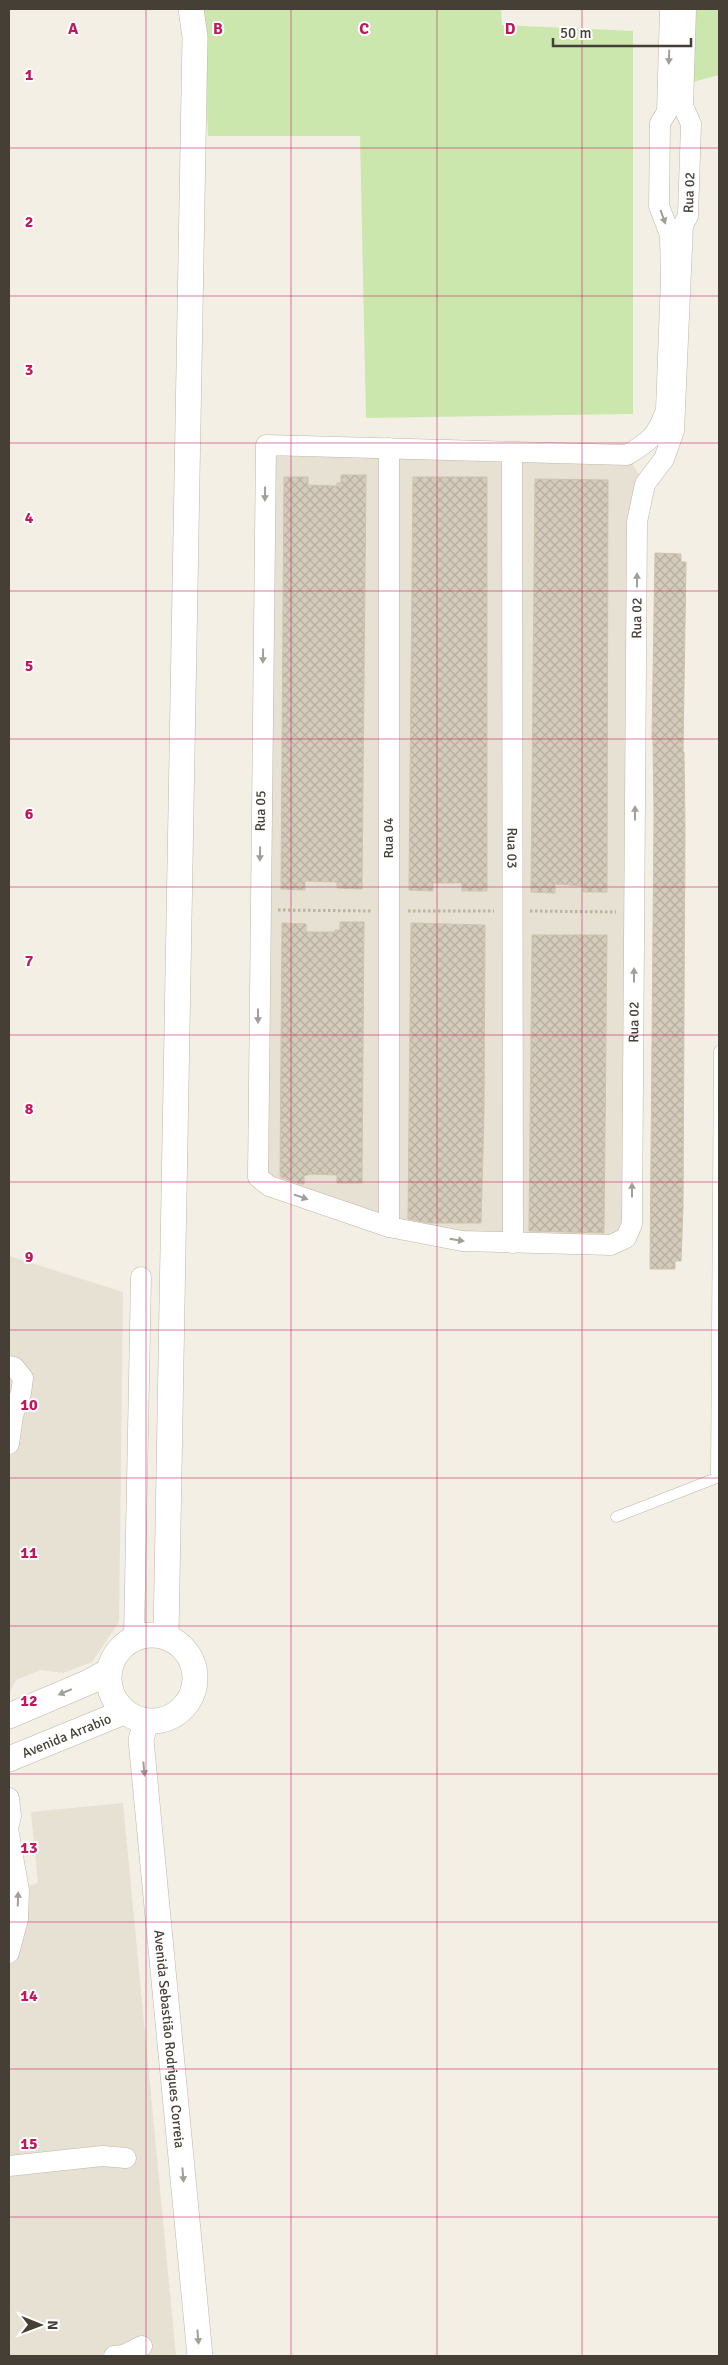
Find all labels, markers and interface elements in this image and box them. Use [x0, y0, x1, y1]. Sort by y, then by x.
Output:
scale bar [553, 15, 690, 47]
text: A [68, 19, 79, 39]
text: B [213, 19, 223, 39]
text: C [359, 19, 369, 39]
text: D [505, 19, 516, 39]
text: 50 m [560, 24, 591, 42]
one-way arrow [664, 50, 672, 66]
text: 1 [25, 65, 34, 85]
street label: Rua 02 [680, 172, 698, 213]
one-way arrow [659, 210, 667, 225]
text: 2 [25, 212, 33, 232]
text: 3 [25, 360, 33, 380]
one-way arrow [261, 486, 269, 502]
text: 4 [25, 508, 34, 528]
one-way arrow [633, 572, 641, 588]
street label: Rua 02 [628, 597, 645, 639]
one-way arrow [258, 649, 266, 665]
text: 5 [25, 656, 33, 676]
street label: Rua 05 [252, 790, 269, 832]
text: 6 [25, 804, 34, 824]
one-way arrow [631, 804, 639, 820]
street label: Rua 04 [380, 817, 397, 859]
street label: Rua 03 [503, 827, 521, 869]
one-way arrow [256, 846, 264, 862]
text: 7 [25, 951, 34, 971]
one-way arrow [630, 967, 638, 983]
street label: Rua 02 [625, 1001, 643, 1043]
one-way arrow [254, 1009, 262, 1025]
text: 8 [25, 1099, 34, 1119]
one-way arrow [628, 1182, 636, 1198]
one-way arrow [293, 1194, 308, 1201]
one-way arrow [450, 1236, 466, 1244]
text: 9 [25, 1247, 34, 1267]
text: 10 [20, 1395, 38, 1415]
text: 11 [20, 1543, 38, 1563]
one-way arrow [58, 1689, 72, 1697]
text: 12 [20, 1691, 38, 1711]
street label: Avenida Arrabio [19, 1710, 114, 1762]
one-way arrow [140, 1762, 148, 1778]
text: 13 [20, 1838, 38, 1858]
one-way arrow [15, 1890, 23, 1906]
street label: Avenida Sebastião Rodrigues Correia [150, 1929, 188, 2149]
text: 14 [20, 1986, 38, 2006]
text: 15 [20, 2134, 38, 2154]
one-way arrow [179, 2167, 187, 2183]
north arrow [15, 2300, 65, 2350]
text: N [44, 2320, 61, 2330]
one-way arrow [194, 2329, 202, 2345]

